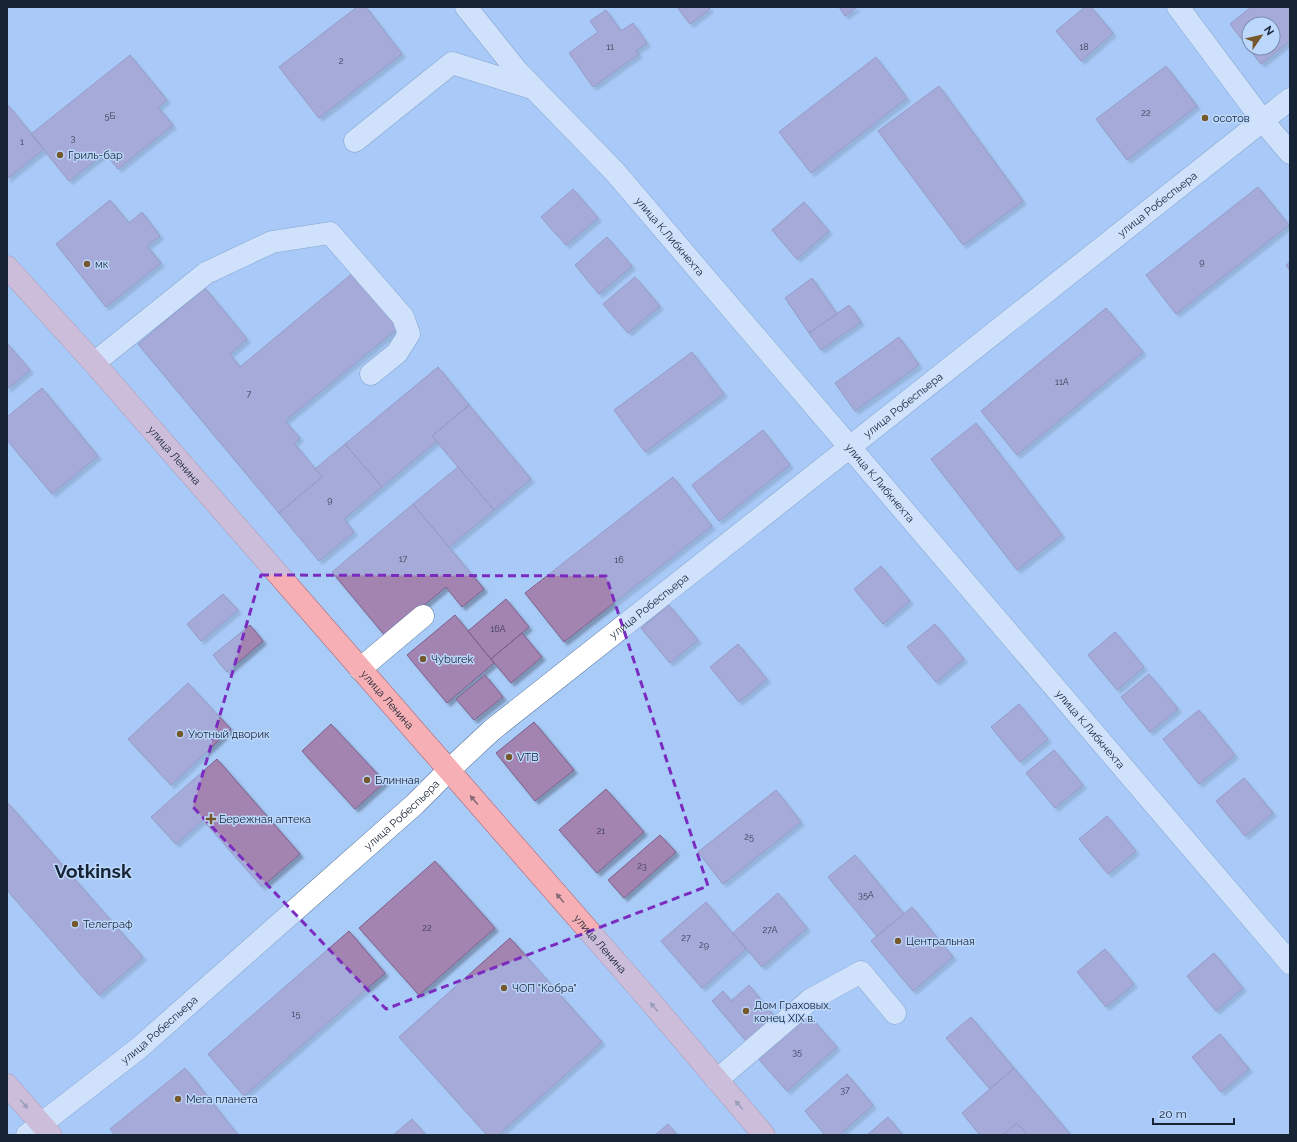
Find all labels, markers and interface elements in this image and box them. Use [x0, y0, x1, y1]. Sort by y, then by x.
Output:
north arrow [1241, 16, 1281, 56]
text: N [1261, 24, 1277, 38]
house number: 11 [606, 42, 614, 52]
house number: 18 [1079, 42, 1089, 52]
house number: 2 [339, 56, 344, 66]
house number: 22 [1141, 108, 1151, 118]
house number: 5Б [105, 111, 116, 121]
place label: осотов [1213, 112, 1250, 125]
marker: осотов [1200, 113, 1210, 123]
house number: 3 [71, 133, 76, 143]
house number: 1 [20, 137, 24, 147]
place label: Гриль-бар [68, 149, 123, 162]
marker: Гриль-бар [55, 150, 65, 160]
street label: улица Робеспьера [1115, 169, 1199, 239]
street label: улица К.Либкнехта [633, 194, 707, 278]
house number: 9 [1199, 257, 1205, 267]
place label: мк [95, 258, 109, 271]
marker: мк [82, 259, 92, 269]
street label: улица Робеспьера [861, 370, 945, 440]
house number: 11А [1055, 377, 1069, 387]
house number: 7 [247, 389, 252, 399]
street label: улица Ленина [145, 423, 204, 487]
street label: улица К.Либкнехта [843, 441, 917, 525]
house number: 9 [327, 495, 333, 505]
house number: 17 [399, 554, 407, 564]
house number: 16 [614, 555, 624, 565]
street label: улица Робеспьера [607, 571, 691, 641]
house number: 16А [490, 624, 506, 634]
place label: Чуburek [431, 653, 474, 666]
marker: Чуburek [418, 654, 428, 664]
street label: улица Ленина [358, 667, 417, 732]
street label: улица К.Либкнехта [1053, 687, 1128, 771]
place label: Уютный дворик [188, 728, 270, 741]
marker: Уютный дворик [175, 729, 185, 739]
place label: VTB [517, 751, 539, 764]
marker: VTB [504, 752, 514, 762]
place label: Блинная [375, 774, 419, 787]
marker: Блинная [362, 775, 372, 785]
street label: улица Робеспьера [361, 777, 442, 853]
one-way arrow [470, 796, 479, 805]
place label: Бережная аптека [219, 813, 311, 826]
marker: Бережная аптека [206, 814, 216, 824]
house number: 21 [597, 826, 605, 836]
house number: 25 [744, 832, 754, 842]
district label: Votkinsk [54, 860, 132, 882]
house number: 23 [637, 861, 647, 871]
house number: 35А [858, 890, 874, 900]
one-way arrow [555, 893, 564, 904]
street label: улица Ленина [571, 912, 629, 976]
place label: Телеграф [83, 918, 133, 931]
marker: Телеграф [70, 919, 80, 929]
house number: 22 [422, 923, 432, 933]
house number: 27А [762, 925, 778, 935]
house number: 27 [681, 933, 691, 943]
place label: Центральная [906, 935, 975, 948]
marker: Центральная [893, 936, 903, 946]
house number: 29 [699, 940, 709, 950]
place label: ЧОП "Кобра" [512, 982, 577, 995]
marker: ЧОП "Кобра" [499, 983, 509, 993]
street label: улица Робеспьера [118, 993, 200, 1066]
place label: Дом Граховых, конец XIX в. [754, 999, 831, 1025]
one-way arrow [650, 1001, 659, 1012]
marker: Дом Граховых, конец XIX в. [741, 1006, 751, 1016]
house number: 15 [292, 1009, 300, 1019]
house number: 35 [792, 1047, 802, 1057]
house number: 37 [840, 1085, 850, 1095]
place label: Мега планета [186, 1093, 258, 1106]
marker: Мега планета [173, 1094, 183, 1104]
one-way arrow [20, 1099, 29, 1110]
one-way arrow [734, 1100, 743, 1111]
scale bar [1153, 1100, 1234, 1126]
text: 20 m [1159, 1107, 1187, 1121]

